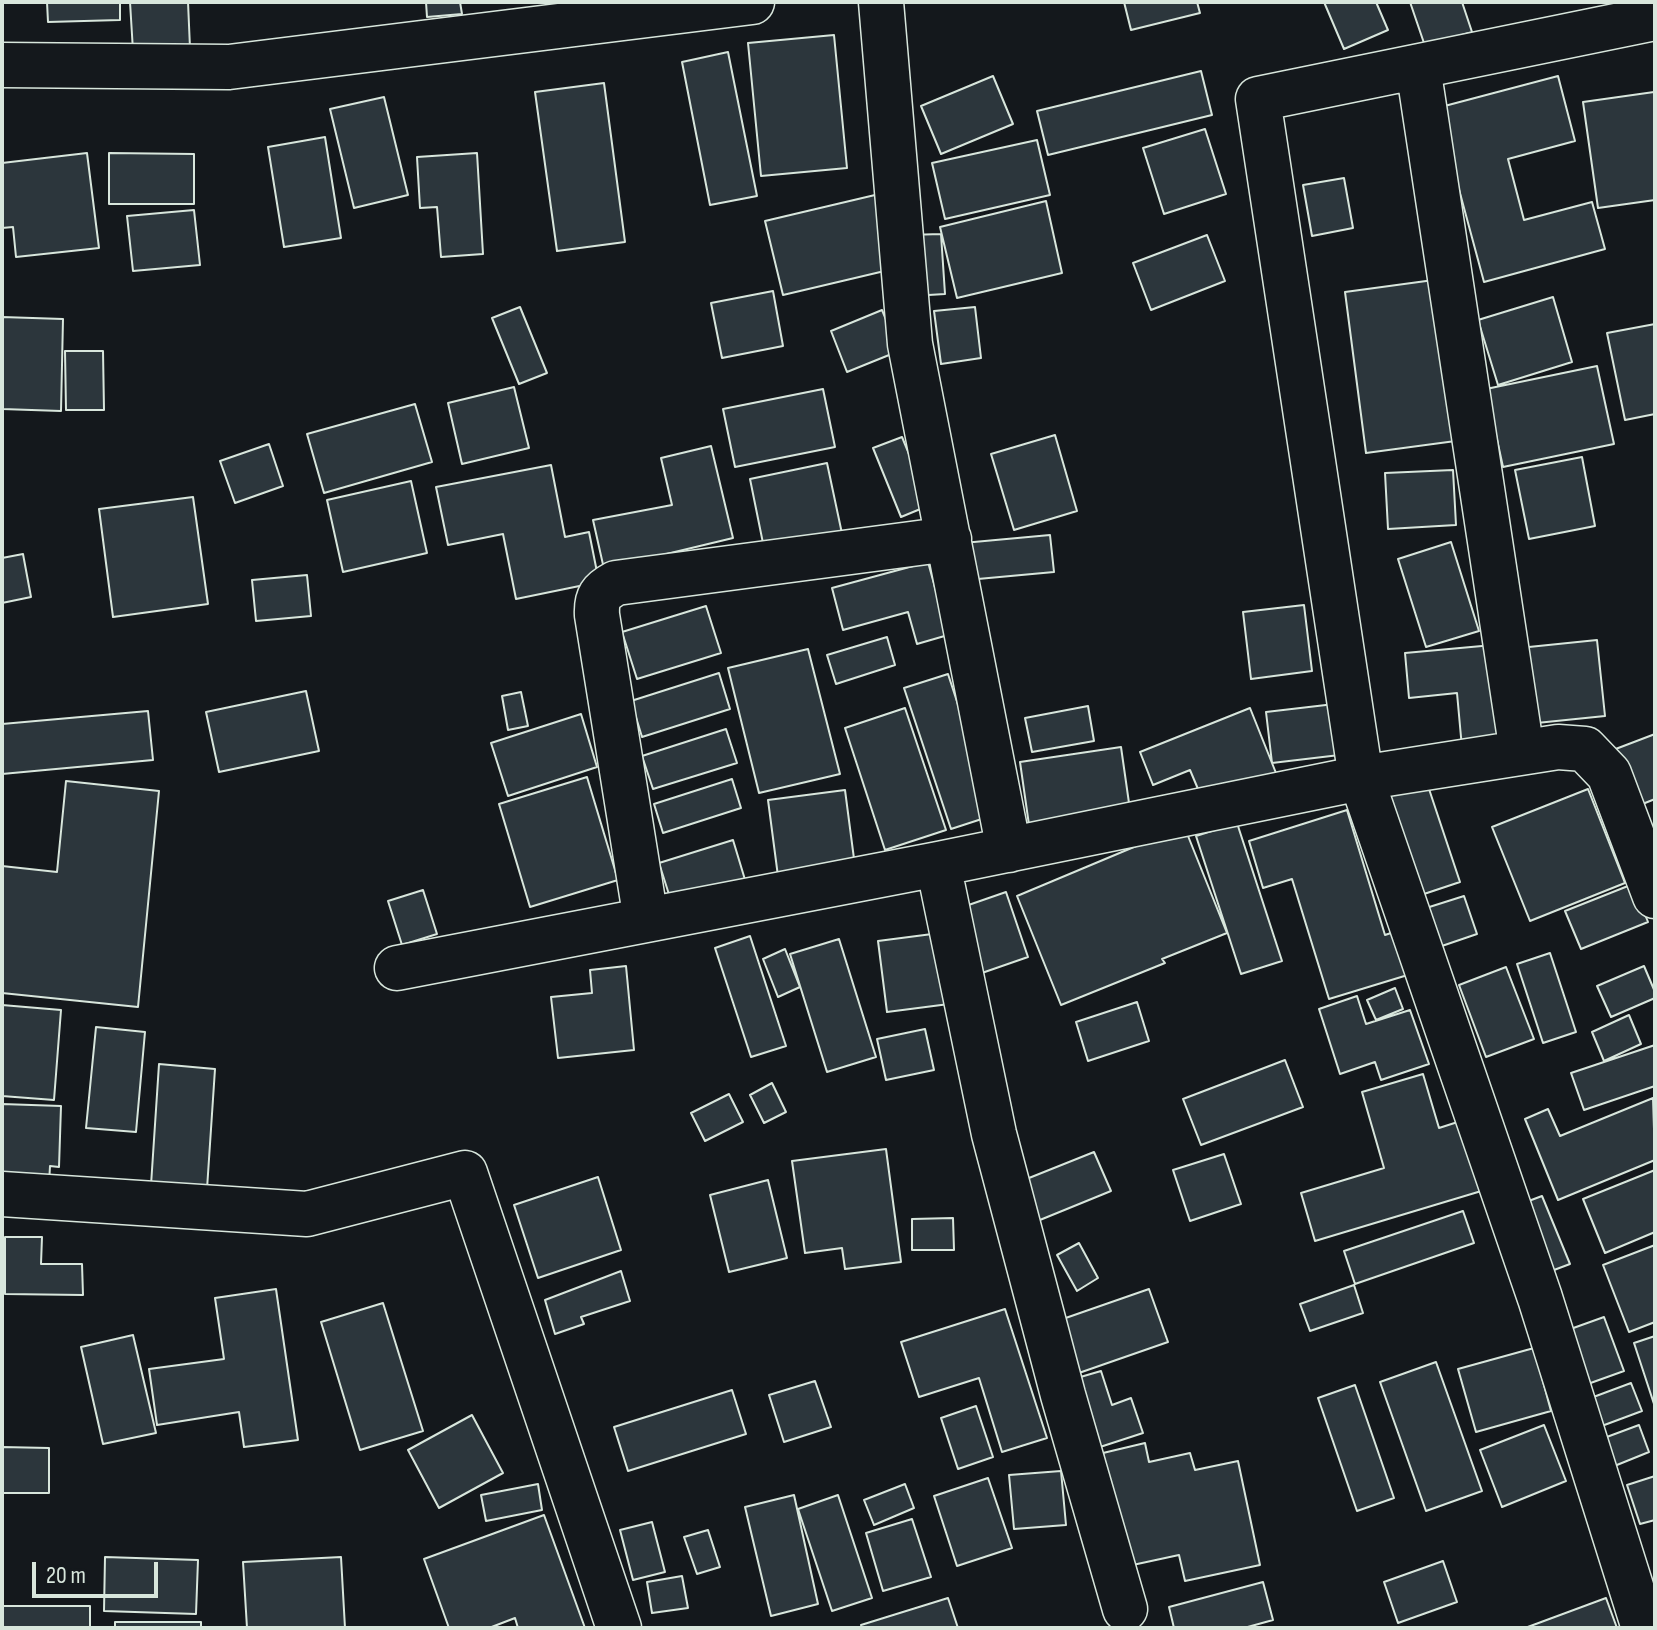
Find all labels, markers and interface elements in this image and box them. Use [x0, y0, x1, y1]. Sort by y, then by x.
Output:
scale bar [36, 1546, 162, 1596]
text: 20 m [46, 1561, 86, 1590]

